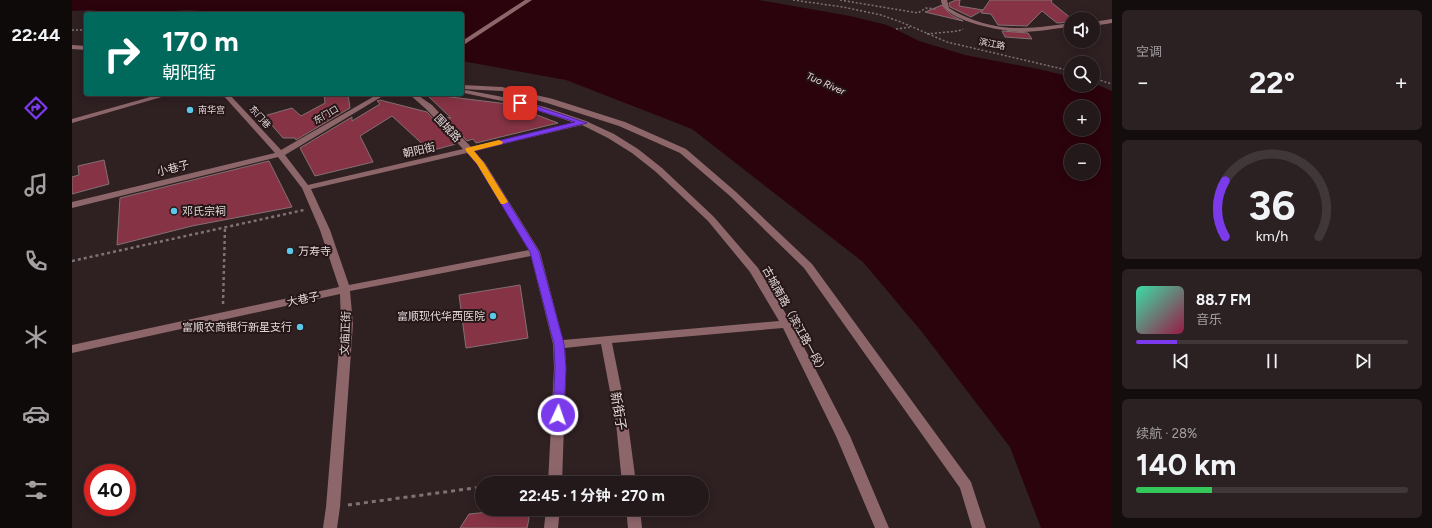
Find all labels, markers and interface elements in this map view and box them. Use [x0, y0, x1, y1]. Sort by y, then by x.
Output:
map controls [1064, 12, 1100, 180]
button: sound [1064, 12, 1100, 48]
text: 22:44 [11, 24, 61, 46]
text: 170 m [162, 24, 239, 58]
icon: right [96, 28, 148, 80]
street label: 滨江路 [978, 36, 1006, 51]
text: 空调 [1136, 44, 1162, 59]
button: search [1064, 56, 1100, 92]
text: 朝阳街 [162, 62, 216, 84]
text: 22° [1249, 64, 1295, 101]
water label: Tuo River [804, 69, 848, 98]
text: − [1136, 69, 1150, 96]
text: + [1394, 69, 1408, 96]
pin [503, 86, 537, 120]
icon: arrive [509, 92, 531, 114]
icon: directions [22, 94, 50, 122]
button: + [1064, 100, 1100, 136]
street label: 东门巷 [247, 103, 273, 130]
street label: 东门口 [311, 103, 340, 126]
place label: 南华宫 [198, 104, 225, 115]
marker: 南华宫 [185, 105, 195, 115]
street label: 围城路 [432, 112, 464, 145]
street label: 朝阳街 [402, 140, 437, 161]
button: − [1064, 144, 1100, 180]
street label: 小巷子 [156, 158, 191, 179]
icon: music [22, 171, 50, 199]
text: 36 [1248, 180, 1296, 230]
place label: 邓氏宗祠 [182, 205, 226, 218]
marker: 邓氏宗祠 [169, 206, 179, 216]
text: km/h [1256, 227, 1288, 245]
place label: 万寿寺 [298, 245, 331, 258]
marker: 万寿寺 [285, 246, 295, 256]
icon: phone [22, 247, 50, 275]
street label: 古城南路（滨江路一段） [760, 264, 830, 376]
street label: 大巷子 [286, 290, 321, 309]
text: 88.7 FM [1196, 291, 1251, 309]
place label: 富顺现代华西医院 [397, 310, 485, 323]
street label: 文庙正街 [338, 311, 353, 355]
marker: 富顺现代华西医院 [488, 311, 498, 321]
text: 音乐 [1196, 312, 1222, 327]
place label: 富顺农商银行新星支行 [182, 321, 292, 334]
marker: 富顺农商银行新星支行 [295, 322, 305, 332]
icon: climate [22, 323, 50, 351]
icon: previous [1170, 350, 1192, 372]
icon: pause [1261, 350, 1283, 372]
icon: next [1352, 350, 1374, 372]
street label: 新街子 [608, 391, 629, 432]
position arrow [537, 394, 579, 436]
icon: car [22, 400, 50, 428]
text: 续航 · 28% [1136, 426, 1197, 441]
text: 140 km [1136, 446, 1237, 483]
speed limit sign: 40 [84, 464, 136, 516]
icon: filters [22, 476, 50, 504]
text: 22:45 · 1 分钟 · 270 m [519, 487, 665, 505]

